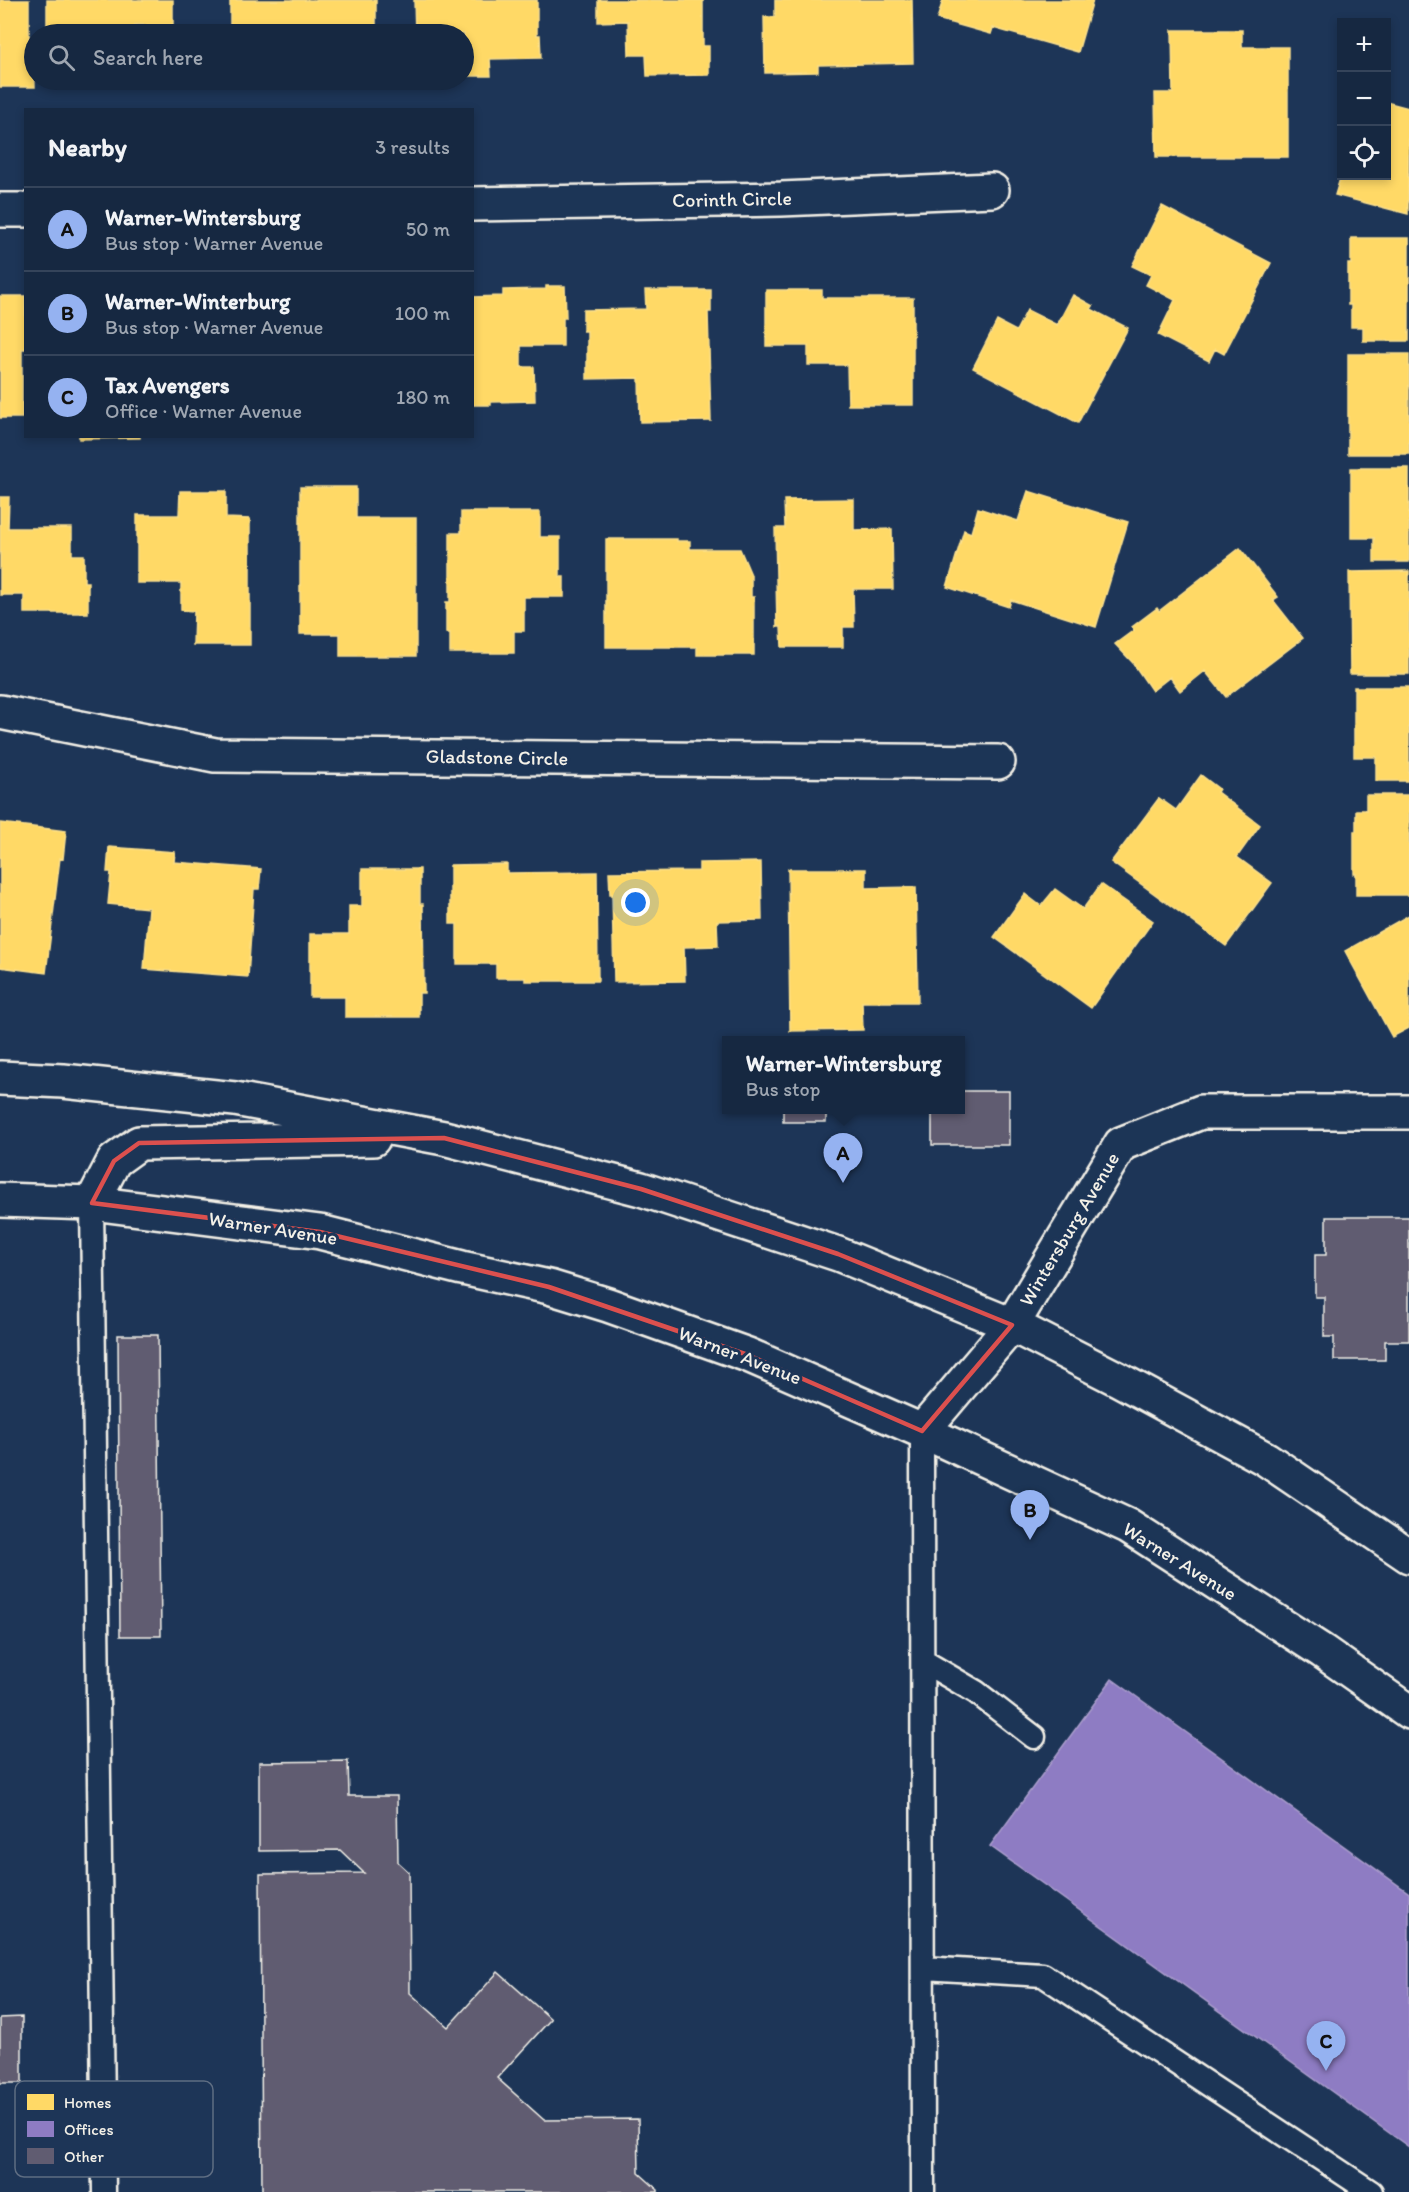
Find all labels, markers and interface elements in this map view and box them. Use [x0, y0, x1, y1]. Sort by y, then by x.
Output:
map controls [1337, 18, 1391, 180]
button: + [1337, 18, 1391, 72]
search box [24, 24, 474, 90]
icon: search [45, 41, 78, 74]
text: Search here [93, 44, 203, 71]
button: − [1337, 72, 1391, 126]
button: locate [1337, 126, 1391, 180]
text: Nearby [48, 131, 127, 163]
text: 3 results [375, 135, 450, 159]
street label: Corinth Circle [672, 186, 792, 212]
text: Warner-Wintersburg [105, 204, 301, 231]
text: A [61, 217, 74, 241]
text: 50 m [406, 217, 450, 241]
text: Bus stop · Warner Avenue [105, 231, 323, 255]
text: Warner-Winterburg [105, 288, 290, 315]
text: B [61, 301, 74, 325]
text: 100 m [395, 301, 450, 325]
text: Bus stop · Warner Avenue [105, 315, 323, 339]
text: Tax Avengers [105, 372, 230, 399]
text: C [61, 385, 74, 409]
text: 180 m [396, 385, 450, 409]
text: Office · Warner Avenue [105, 399, 302, 423]
street label: Gladstone Circle [426, 744, 568, 770]
your location [621, 888, 650, 917]
popup [722, 1036, 965, 1114]
text: Warner-Wintersburg [746, 1050, 941, 1077]
text: Bus stop [746, 1077, 820, 1101]
pin: A [824, 1134, 862, 1183]
street label: Wintersburg Avenue [1014, 1148, 1124, 1310]
street label: Warner Avenue [207, 1206, 339, 1250]
street label: Warner Avenue [675, 1321, 805, 1389]
pin: B [1010, 1490, 1050, 1540]
street label: Warner Avenue [1119, 1516, 1241, 1606]
pin: C [1306, 2022, 1346, 2071]
legend [15, 2081, 213, 2177]
text: Homes [64, 2093, 111, 2112]
text: Offices [64, 2120, 114, 2139]
text: Other [64, 2147, 104, 2166]

